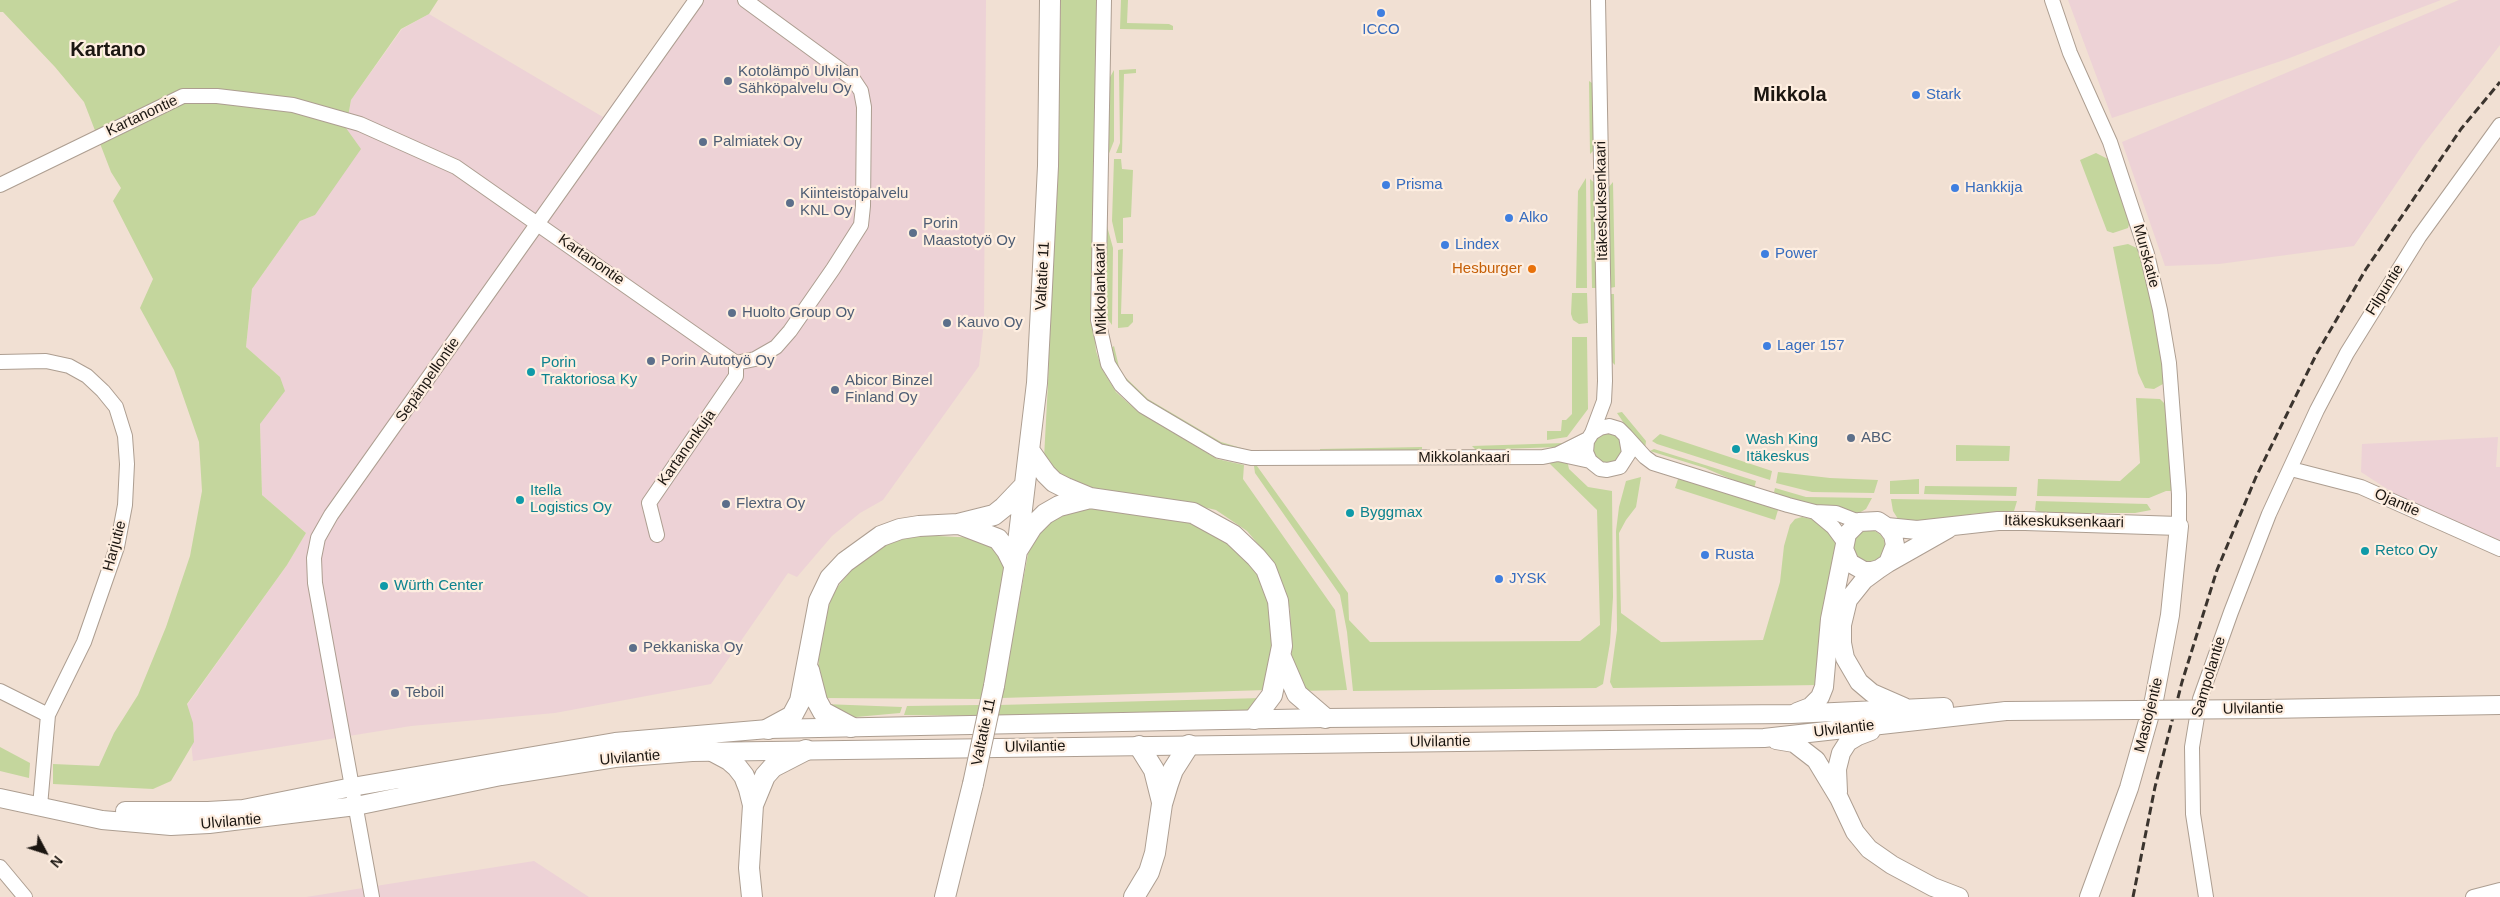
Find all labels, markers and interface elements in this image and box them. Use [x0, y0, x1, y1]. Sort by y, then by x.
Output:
marker: ICCO [1375, 7, 1387, 19]
place label: ICCO [1362, 21, 1400, 39]
district label: Kartano [70, 38, 146, 62]
place label: Kotolämpö Ulvilan Sähköpalvelu Oy [738, 63, 859, 98]
marker: Kotolämpö Ulvilan Sähköpalvelu Oy [722, 75, 734, 87]
district label: Mikkola [1753, 83, 1827, 107]
place label: Stark [1926, 86, 1961, 104]
marker: Stark [1910, 89, 1922, 101]
street label: Kartanontie [103, 92, 181, 140]
place label: Palmiatek Oy [713, 133, 802, 151]
marker: Palmiatek Oy [697, 136, 709, 148]
street label: Itäkeskuksenkaari [1592, 141, 1612, 261]
place label: Prisma [1396, 176, 1443, 194]
marker: Prisma [1380, 179, 1392, 191]
place label: Hankkija [1965, 179, 2023, 197]
marker: Hankkija [1949, 182, 1961, 194]
place label: Kiinteistöpalvelu KNL Oy [800, 185, 908, 220]
marker: Kiinteistöpalvelu KNL Oy [784, 197, 796, 209]
place label: Alko [1519, 209, 1548, 227]
marker: Alko [1503, 212, 1515, 224]
place label: Porin Maastotyö Oy [923, 215, 1016, 250]
street label: Murskatie [2129, 222, 2163, 290]
marker: Porin Maastotyö Oy [907, 227, 919, 239]
street label: Kartanontie [554, 231, 628, 289]
place label: Lindex [1455, 236, 1499, 254]
marker: Lindex [1439, 239, 1451, 251]
street label: Valtatie 11 [1032, 241, 1054, 311]
street label: Mikkolankaari [1091, 243, 1111, 335]
place label: Power [1775, 245, 1818, 263]
marker: Power [1759, 248, 1771, 260]
place label: Hesburger [1452, 260, 1522, 278]
street label: Filpuntie [2362, 261, 2408, 319]
marker: Hesburger [1526, 263, 1538, 275]
place label: Huolto Group Oy [742, 304, 855, 322]
marker: Huolto Group Oy [726, 307, 738, 319]
place label: Kauvo Oy [957, 314, 1023, 332]
marker: Kauvo Oy [941, 317, 953, 329]
street label: Sepänpellontie [392, 334, 464, 426]
place label: Lager 157 [1777, 337, 1845, 355]
marker: Lager 157 [1761, 340, 1773, 352]
place label: Porin Autotyö Oy [661, 352, 774, 370]
place label: Porin Traktoriosa Ky [541, 354, 637, 389]
marker: Porin Autotyö Oy [645, 355, 657, 367]
marker: Porin Traktoriosa Ky [525, 366, 537, 378]
place label: Abicor Binzel Finland Oy [845, 372, 933, 407]
marker: Abicor Binzel Finland Oy [829, 384, 841, 396]
street label: Kartanonkuja [654, 407, 720, 489]
place label: ABC [1861, 429, 1892, 447]
place label: Wash King Itäkeskus [1746, 431, 1818, 466]
marker: ABC [1845, 432, 1857, 444]
marker: Wash King Itäkeskus [1730, 443, 1742, 455]
street label: Mikkolankaari [1418, 449, 1510, 467]
place label: Itella Logistics Oy [530, 482, 612, 517]
street label: Ojantie [2372, 485, 2422, 521]
marker: Itella Logistics Oy [514, 494, 526, 506]
place label: Flextra Oy [736, 495, 805, 513]
marker: Flextra Oy [720, 498, 732, 510]
place label: Byggmax [1360, 504, 1423, 522]
marker: Byggmax [1344, 507, 1356, 519]
street label: Itäkeskuksenkaari [2004, 512, 2124, 532]
street label: Harjutie [100, 519, 130, 573]
place label: Retco Oy [2375, 542, 2438, 560]
marker: Retco Oy [2359, 545, 2371, 557]
place label: Rusta [1715, 546, 1754, 564]
marker: Rusta [1699, 549, 1711, 561]
place label: JYSK [1509, 570, 1547, 588]
marker: JYSK [1493, 573, 1505, 585]
place label: Würth Center [394, 577, 483, 595]
marker: Würth Center [378, 580, 390, 592]
street label: Sampolantie [2188, 634, 2230, 720]
place label: Pekkaniska Oy [643, 639, 743, 657]
marker: Pekkaniska Oy [627, 642, 639, 654]
street label: Mastojentie [2131, 676, 2167, 754]
place label: Teboil [405, 684, 444, 702]
marker: Teboil [389, 687, 401, 699]
street label: Valtatie 11 [968, 697, 1000, 767]
street label: Ulvilantie [2222, 699, 2284, 719]
street label: Ulvilantie [1813, 716, 1875, 742]
street label: Ulvilantie [1409, 732, 1471, 752]
street label: Ulvilantie [1004, 737, 1066, 757]
street label: Ulvilantie [599, 746, 661, 770]
street label: Ulvilantie [200, 810, 262, 834]
north arrow [20, 827, 70, 877]
text: N [47, 853, 66, 871]

